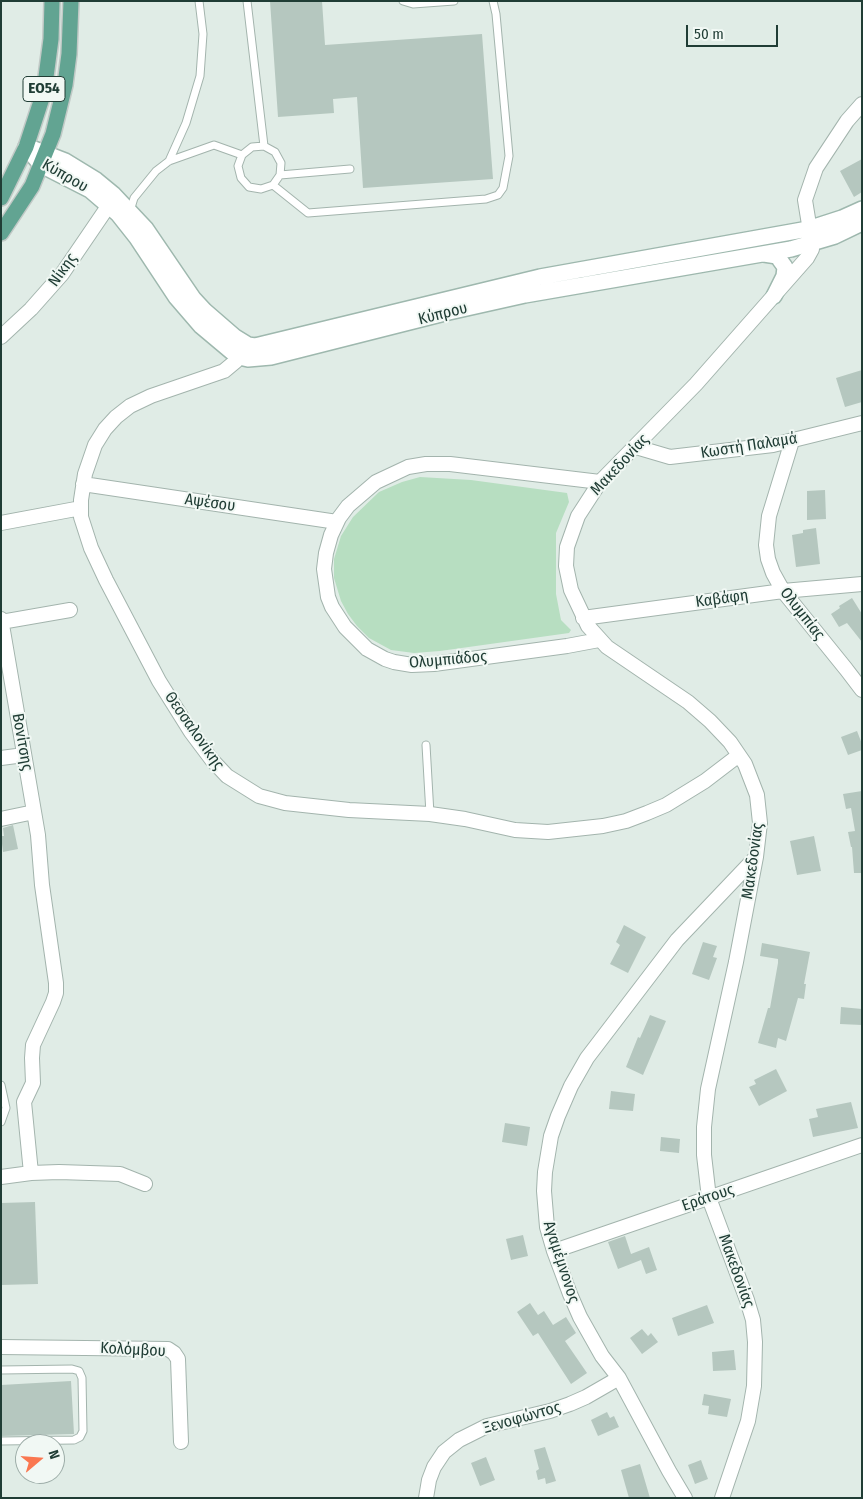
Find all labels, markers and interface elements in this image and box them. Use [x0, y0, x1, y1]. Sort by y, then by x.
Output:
scale bar [688, 15, 780, 47]
text: 50 m [694, 25, 724, 43]
road number: ΕΟ54 [23, 76, 65, 102]
street label: Κύπρου [39, 155, 91, 197]
street label: Νίκης [45, 250, 81, 290]
street label: Κύπρου [416, 299, 470, 329]
street label: Κωστή Παλαμά [699, 429, 799, 463]
street label: Μακεδονίας [587, 430, 653, 500]
street label: Αψέσου [183, 490, 237, 516]
street label: Ολυμπίας [776, 584, 828, 644]
street label: Καβάφη [694, 586, 750, 612]
street label: Ολυμπιάδος [408, 647, 488, 673]
street label: Θεσσαλονίκης [160, 688, 228, 774]
street label: Βονίτσης [8, 712, 36, 772]
street label: Μακεδονίας [738, 822, 768, 900]
street label: Εράτους [679, 1180, 737, 1216]
street label: Αγαμέμνονος [539, 1219, 583, 1305]
street label: Μακεδονίας [714, 1232, 758, 1310]
street label: Κολόμβου [100, 1339, 166, 1361]
street label: Ξενοφώντος [481, 1398, 563, 1438]
north arrow [15, 1434, 65, 1484]
text: N [44, 1448, 63, 1461]

